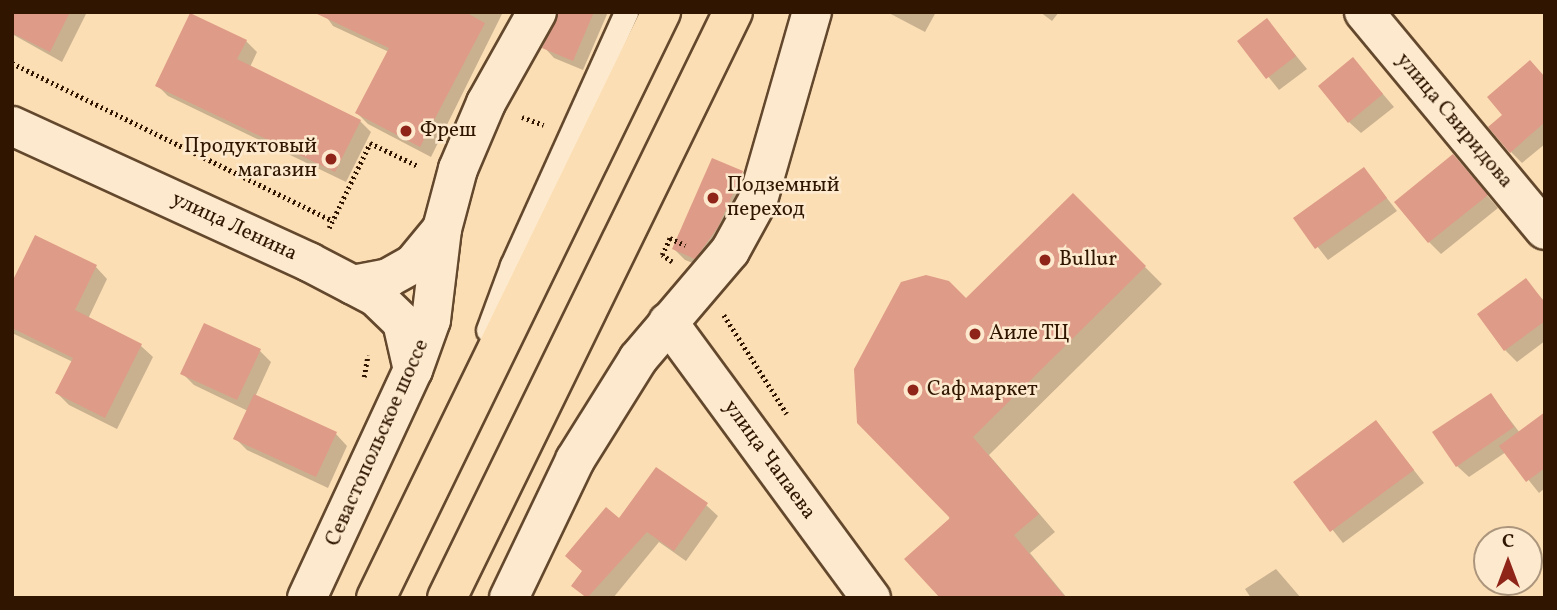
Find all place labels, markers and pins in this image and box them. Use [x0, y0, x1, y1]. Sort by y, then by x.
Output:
place label: Фреш [420, 118, 476, 144]
marker: Фреш [398, 123, 414, 139]
place label: Продуктовый магазин [184, 134, 317, 184]
marker: Продуктовый магазин [323, 151, 339, 167]
place label: Подземный переход [727, 173, 839, 223]
marker: Подземный переход [705, 190, 721, 206]
place label: Bullur [1059, 247, 1117, 273]
marker: Bullur [1037, 252, 1053, 268]
place label: Аиле ТЦ [989, 321, 1071, 347]
marker: Аиле ТЦ [967, 326, 983, 342]
place label: Саф маркет [927, 377, 1038, 403]
marker: Саф маркет [905, 382, 921, 398]

